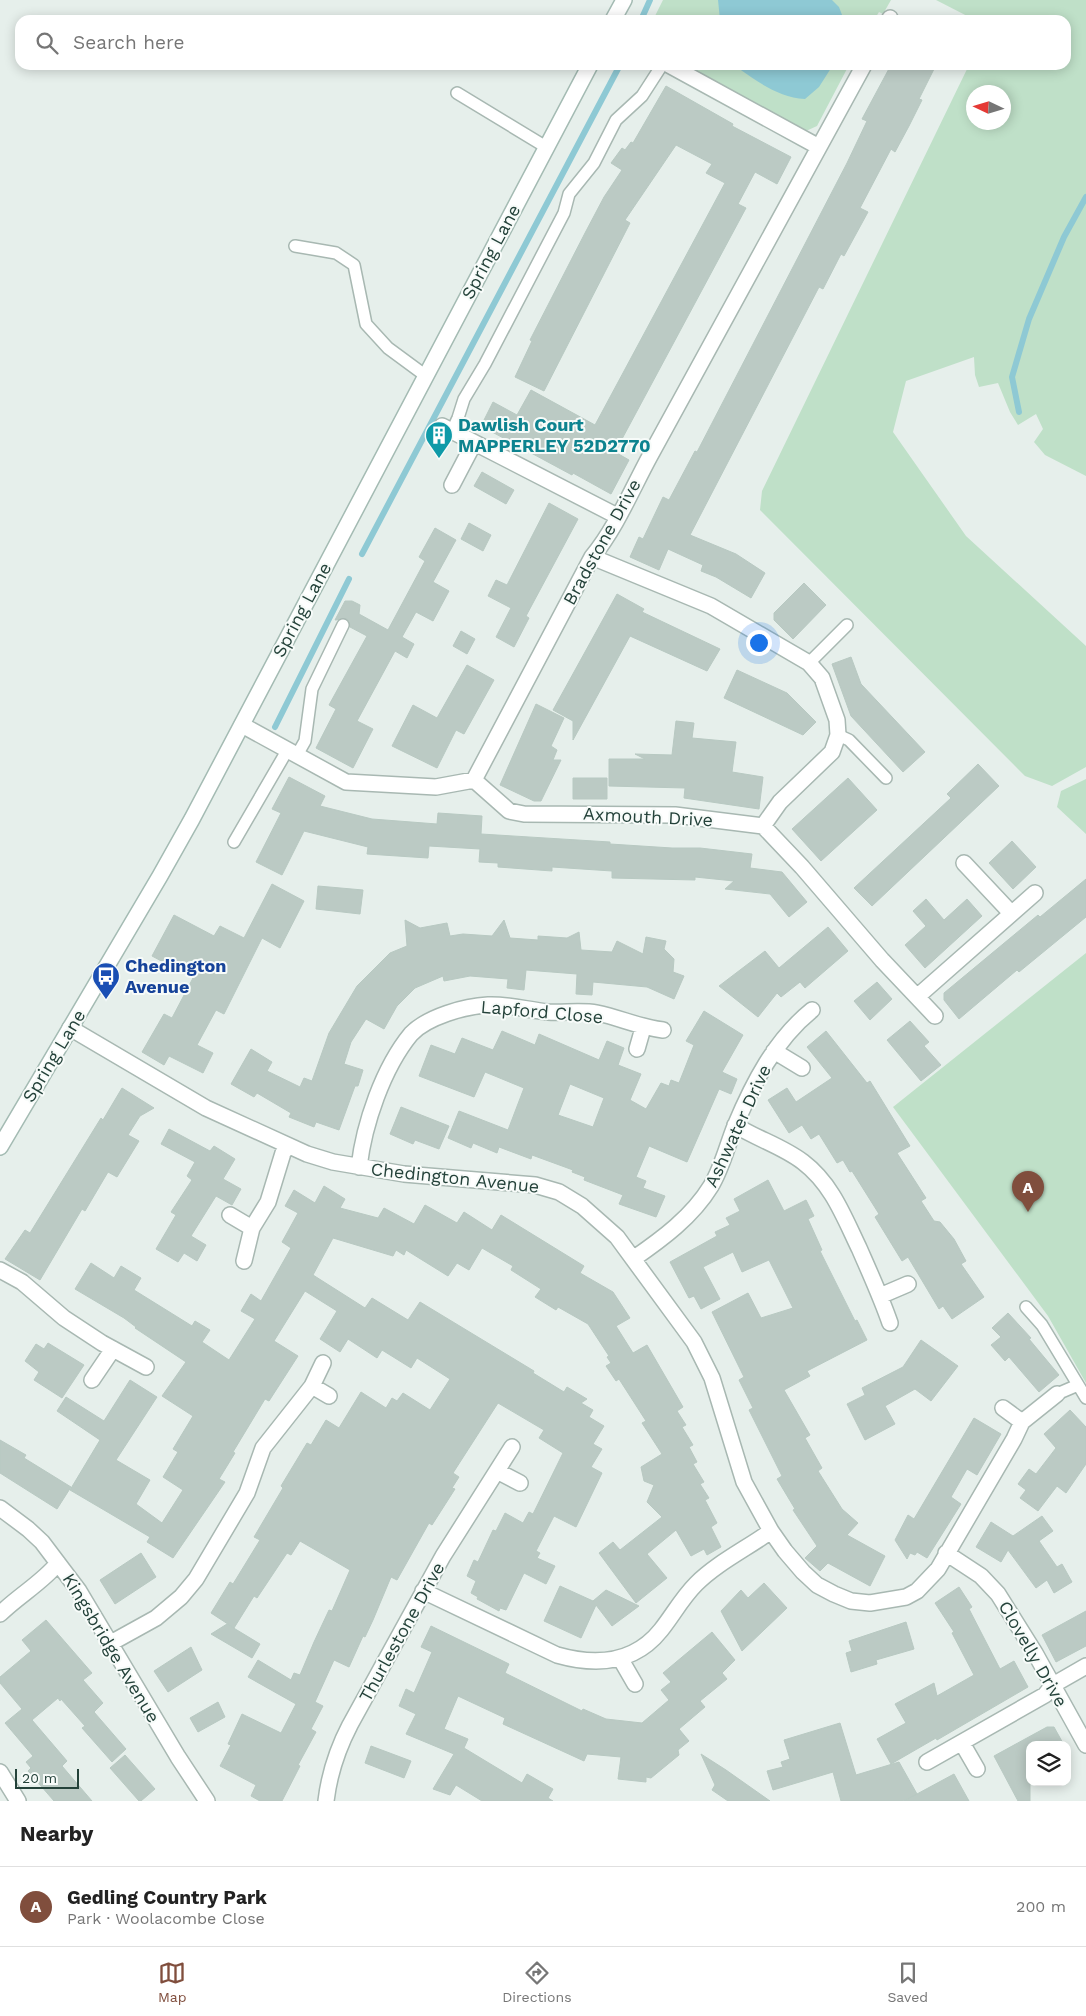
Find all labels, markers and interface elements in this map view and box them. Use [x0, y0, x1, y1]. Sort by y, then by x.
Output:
search box [15, 15, 1071, 70]
icon: search [33, 29, 61, 57]
text: Search here [73, 31, 184, 54]
north arrow [966, 85, 1011, 130]
street label: Spring Lane [457, 201, 524, 303]
place label: Dawlish Court MAPPERLEY 52D2770 [458, 414, 651, 456]
building icon: Dawlish Court MAPPERLEY 52D2770 [424, 420, 454, 459]
street label: Bradstone Drive [558, 475, 645, 608]
street label: Spring Lane [268, 559, 335, 661]
your location [746, 630, 772, 656]
street label: Axmouth Drive [583, 803, 714, 830]
place label: Chedington Avenue [125, 955, 226, 997]
bus stop icon: Chedington Avenue [91, 961, 121, 1000]
street label: Lapford Close [480, 996, 604, 1027]
street label: Spring Lane [18, 1006, 89, 1106]
street label: Ashwater Drive [700, 1061, 775, 1190]
street label: Chedington Avenue [370, 1158, 540, 1197]
pin: A [1012, 1171, 1044, 1212]
street label: Thurlestone Drive [354, 1558, 449, 1705]
street label: Kingsbridge Avenue [59, 1569, 164, 1726]
street label: Clovelly Drive [995, 1597, 1072, 1710]
map controls [1026, 1741, 1071, 1786]
button: layers [1026, 1741, 1071, 1786]
scale bar [15, 1766, 79, 1789]
text: 20 m [22, 1770, 57, 1786]
text: Nearby [20, 1821, 93, 1846]
text: Gedling Country Park [67, 1886, 267, 1909]
text: A [31, 1897, 41, 1916]
text: 200 m [1016, 1897, 1066, 1916]
text: Park · Woolacombe Close [67, 1909, 265, 1928]
tab: Map [158, 1959, 187, 2005]
tab: Directions [502, 1959, 572, 2005]
tab: Saved [887, 1959, 928, 2005]

